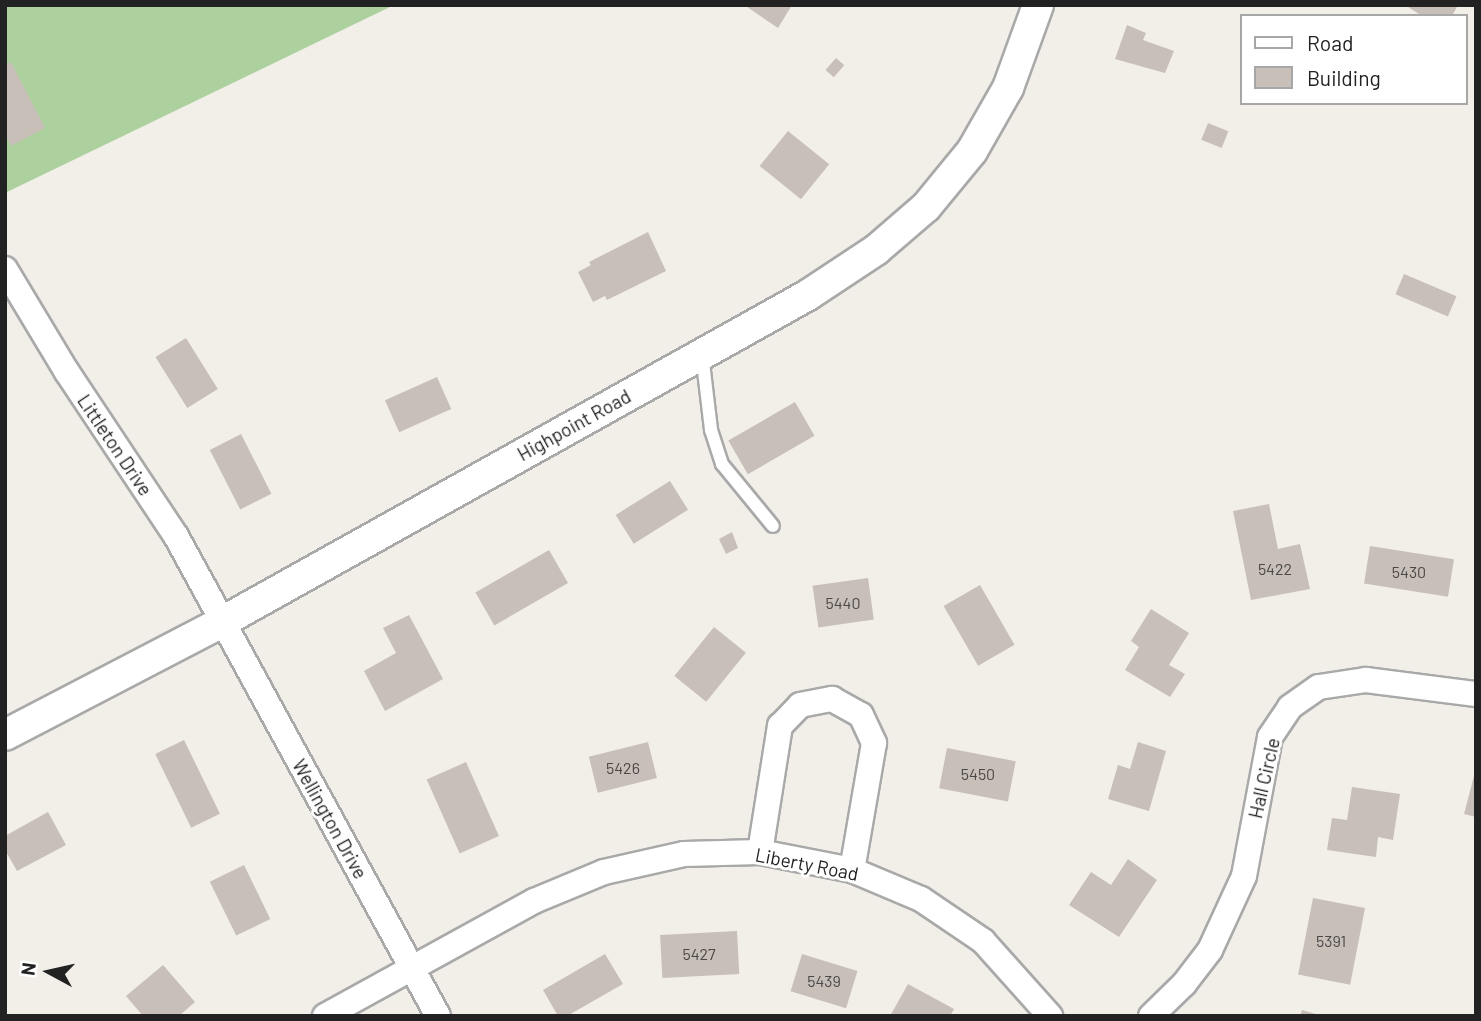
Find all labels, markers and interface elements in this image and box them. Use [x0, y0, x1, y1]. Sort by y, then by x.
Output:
legend [1240, 14, 1467, 105]
text: Road [1307, 30, 1353, 55]
text: Building [1307, 65, 1381, 90]
street label: Highpoint Road [513, 384, 635, 466]
street label: Littleton Drive [73, 390, 157, 500]
house number: 5422 [1258, 559, 1292, 579]
house number: 5430 [1392, 562, 1426, 582]
house number: 5440 [826, 593, 860, 613]
street label: Hall Circle [1244, 735, 1284, 821]
street label: Wellington Drive [288, 755, 372, 883]
house number: 5426 [606, 758, 640, 778]
house number: 5450 [961, 764, 995, 784]
street label: Liberty Road [753, 843, 861, 885]
house number: 5391 [1316, 931, 1346, 951]
north arrow [14, 937, 84, 1007]
house number: 5427 [682, 944, 716, 964]
text: N [15, 961, 40, 977]
house number: 5439 [807, 971, 841, 991]

